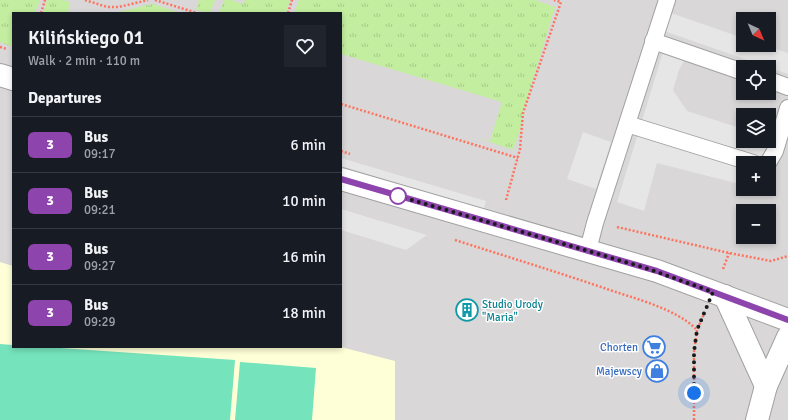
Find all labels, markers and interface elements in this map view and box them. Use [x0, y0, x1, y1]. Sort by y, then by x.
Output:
north arrow [736, 12, 776, 52]
map controls [736, 12, 776, 244]
button: heart [284, 25, 326, 67]
text: Kilińskiego 01 [28, 26, 144, 50]
text: Walk · 2 min · 110 m [28, 53, 140, 69]
button: locate [736, 60, 776, 100]
text: Departures [28, 89, 101, 107]
button: layers [736, 108, 776, 148]
text: Bus [84, 128, 108, 146]
text: 3 [46, 136, 54, 153]
text: 6 min [290, 136, 326, 154]
text: 09:17 [84, 146, 116, 162]
button: + [736, 156, 776, 196]
text: Bus [84, 184, 108, 202]
unlabelled marker [389, 187, 407, 205]
text: 3 [46, 192, 54, 209]
text: 10 min [282, 192, 326, 210]
text: 09:21 [84, 202, 116, 218]
button: − [736, 204, 776, 244]
text: Bus [84, 240, 108, 258]
text: 3 [46, 248, 54, 265]
text: 16 min [282, 248, 326, 266]
text: 09:27 [84, 258, 116, 274]
text: Bus [84, 296, 108, 314]
building icon: Studio Urody "Maria" [454, 297, 480, 323]
place label: Studio Urody "Maria" [482, 298, 544, 324]
text: 3 [46, 304, 54, 321]
text: 18 min [282, 304, 326, 322]
text: 09:29 [84, 314, 116, 330]
supermarket icon: Chorten [641, 334, 667, 360]
place label: Chorten [600, 341, 638, 354]
shop icon: Majewscy [644, 358, 670, 384]
place label: Majewscy [596, 365, 643, 378]
your location [684, 383, 704, 403]

